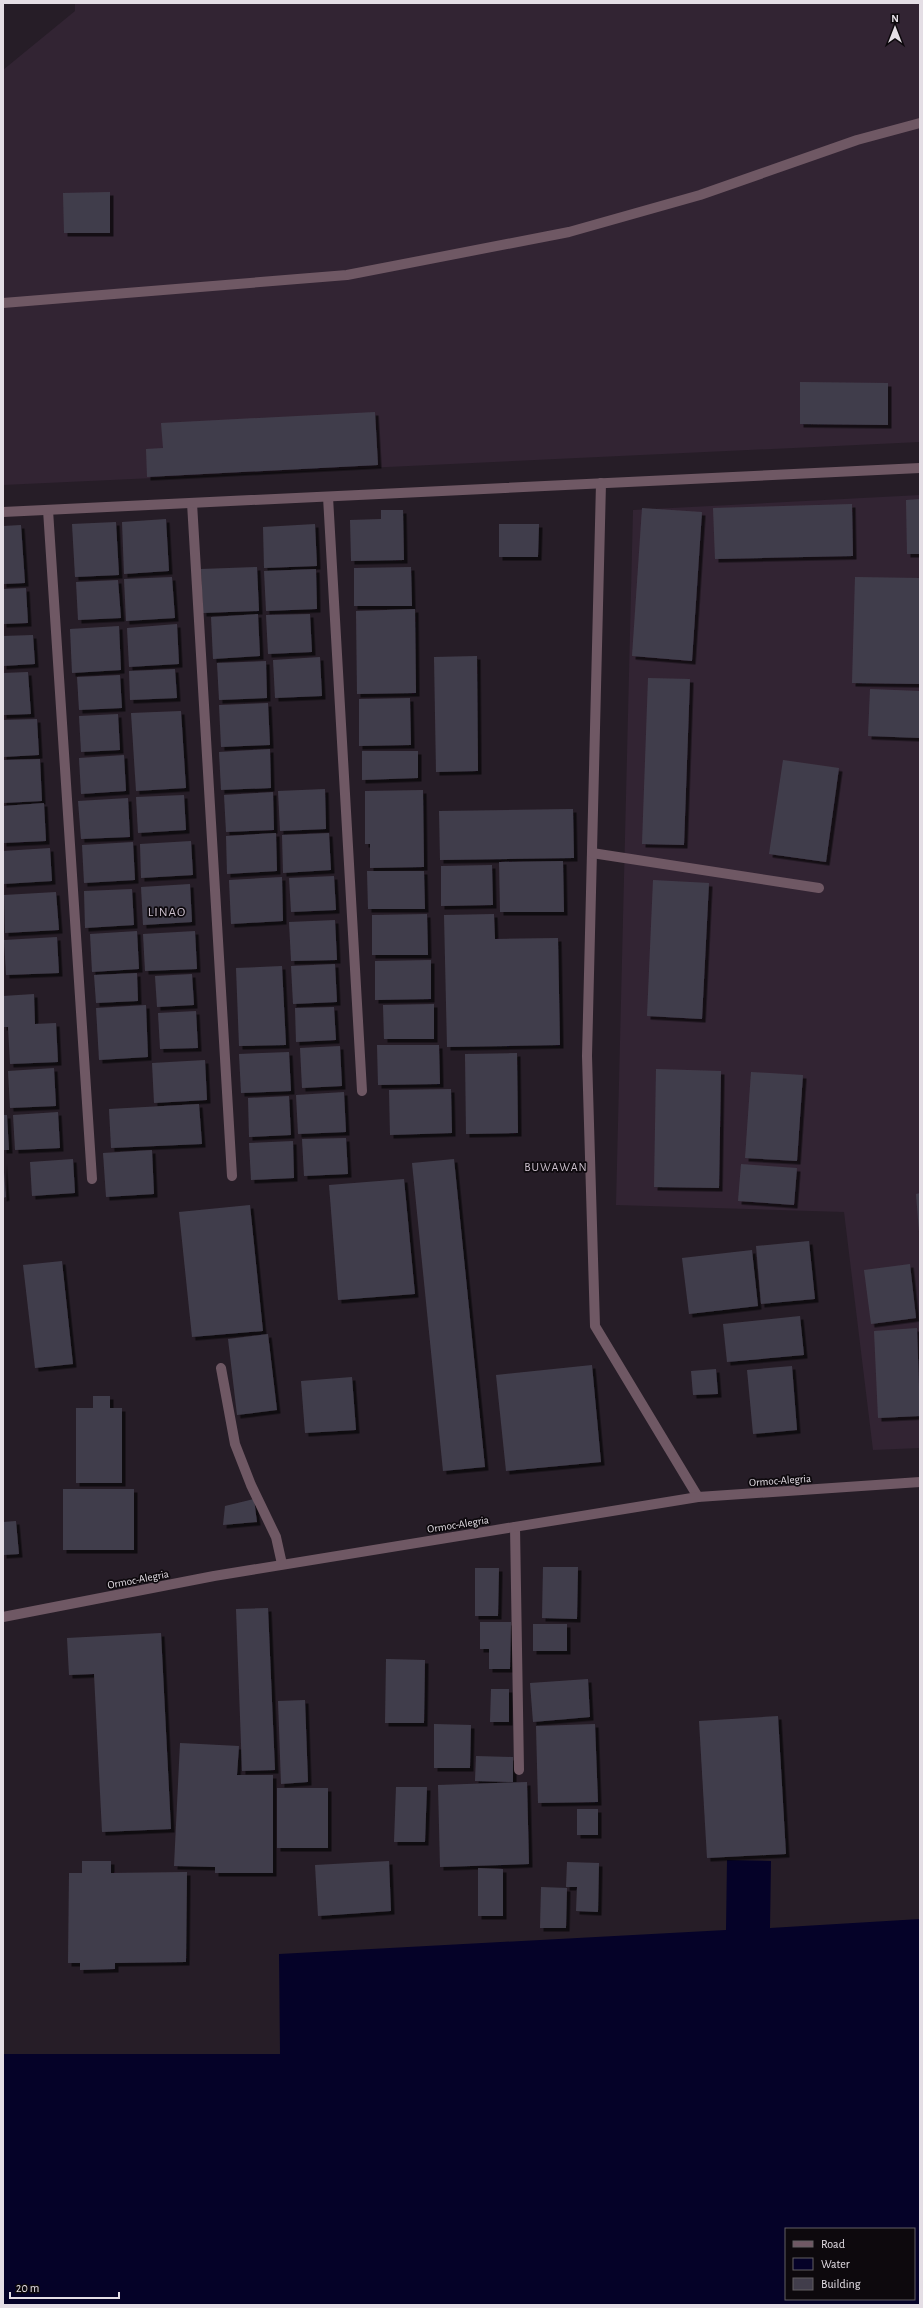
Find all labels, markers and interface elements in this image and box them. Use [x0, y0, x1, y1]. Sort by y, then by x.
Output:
north arrow [875, 8, 915, 48]
text: N [891, 13, 899, 24]
district label: LINAO [148, 906, 186, 919]
district label: BUWAWAN [524, 1161, 588, 1173]
street label: Ormoc-Alegria [749, 1473, 811, 1488]
street label: Ormoc-Alegria [426, 1514, 490, 1535]
street label: Ormoc-Alegria [106, 1568, 170, 1591]
legend [785, 2228, 915, 2300]
text: Road [821, 2238, 845, 2250]
text: Water [821, 2258, 850, 2270]
scale bar [10, 2274, 119, 2300]
text: Building [821, 2278, 861, 2290]
text: 20 m [16, 2282, 39, 2294]

